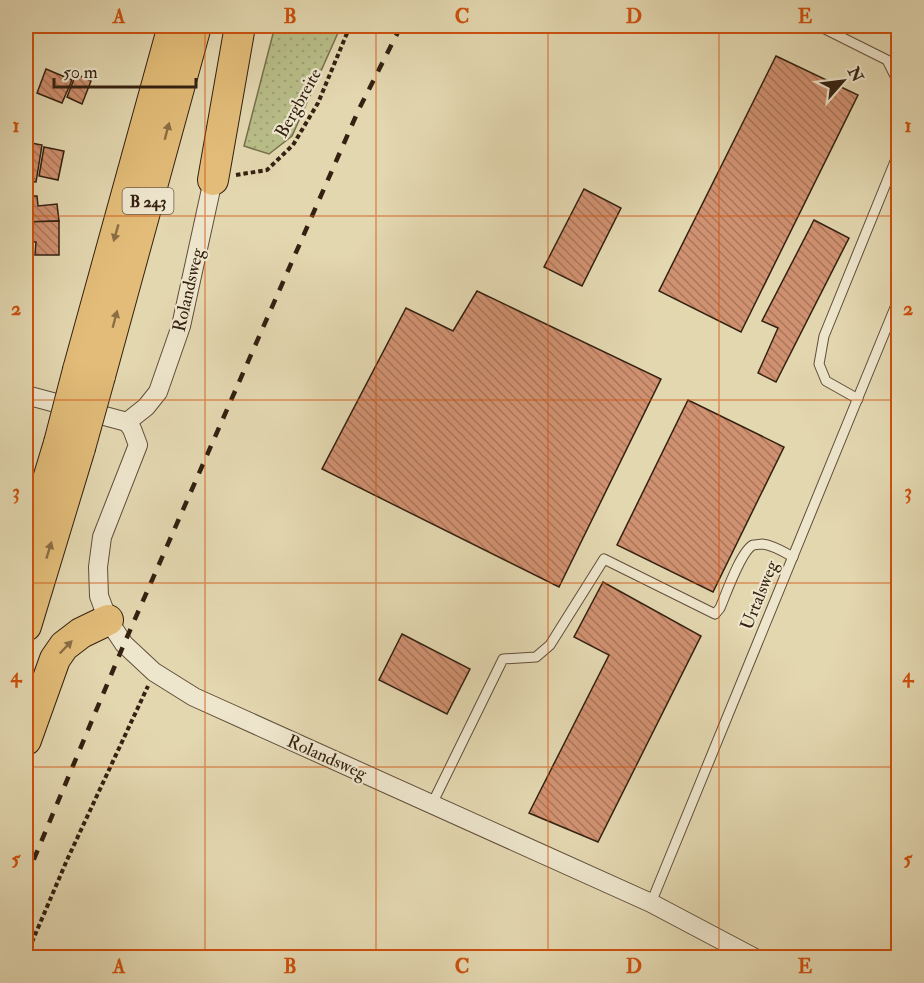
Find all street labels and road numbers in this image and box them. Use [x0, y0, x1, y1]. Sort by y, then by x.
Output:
street label: Bergbreite [270, 64, 327, 142]
road number: B 243 [122, 188, 174, 214]
street label: Rolandsweg [168, 245, 209, 334]
street label: Urtalsweg [735, 556, 784, 633]
street label: Rolandsweg [283, 730, 371, 786]

